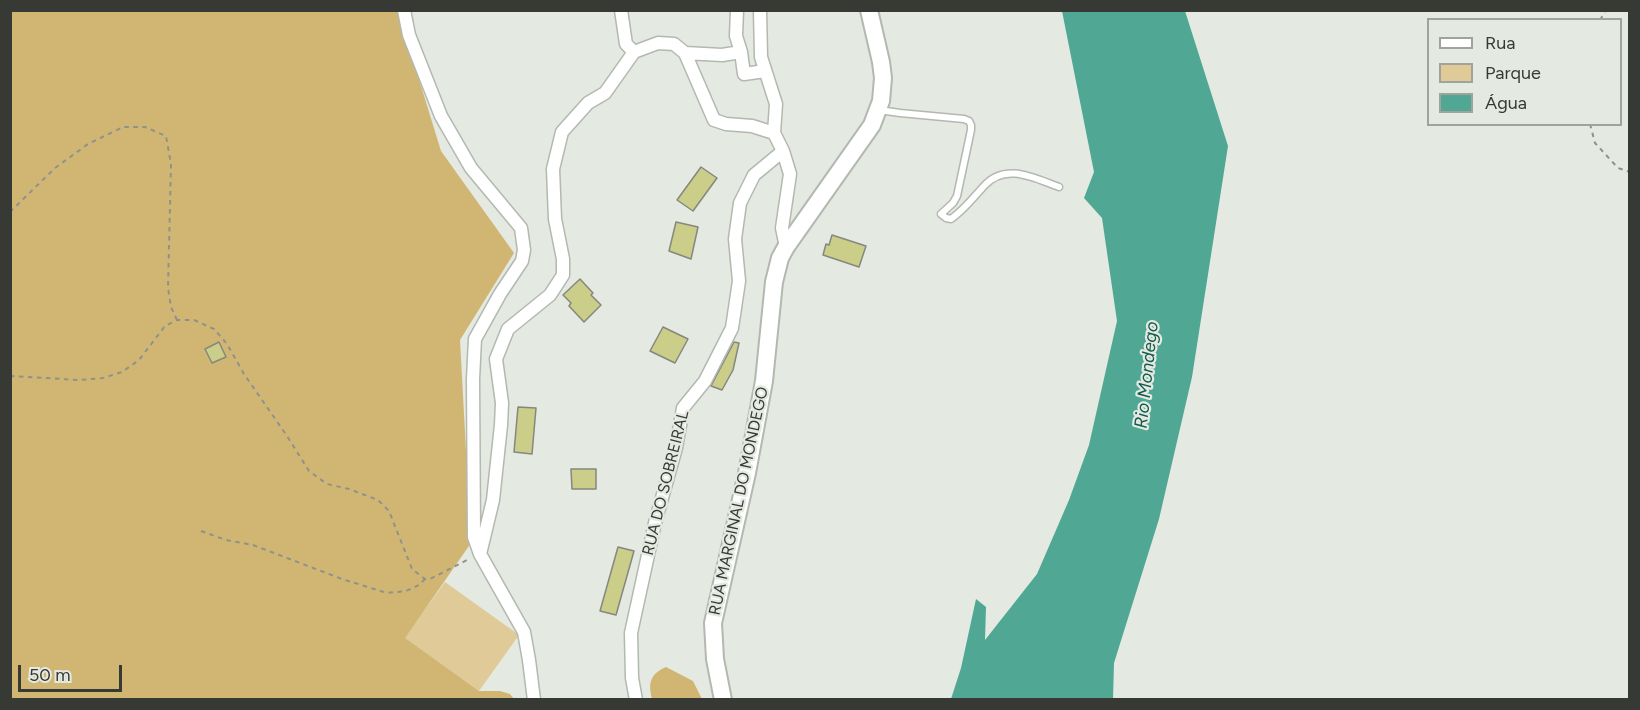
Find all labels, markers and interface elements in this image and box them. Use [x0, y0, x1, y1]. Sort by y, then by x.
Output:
legend [1427, 18, 1622, 126]
text: Rua [1485, 32, 1516, 54]
text: Parque [1485, 62, 1541, 84]
text: Água [1485, 92, 1527, 114]
water label: Rio Mondego [1131, 320, 1163, 430]
street label: RUA MARGINAL DO MONDEGO [705, 385, 773, 617]
street label: RUA DO SOBREIRAL [639, 409, 693, 557]
scale bar [21, 653, 124, 691]
text: 50 m [29, 664, 71, 686]

